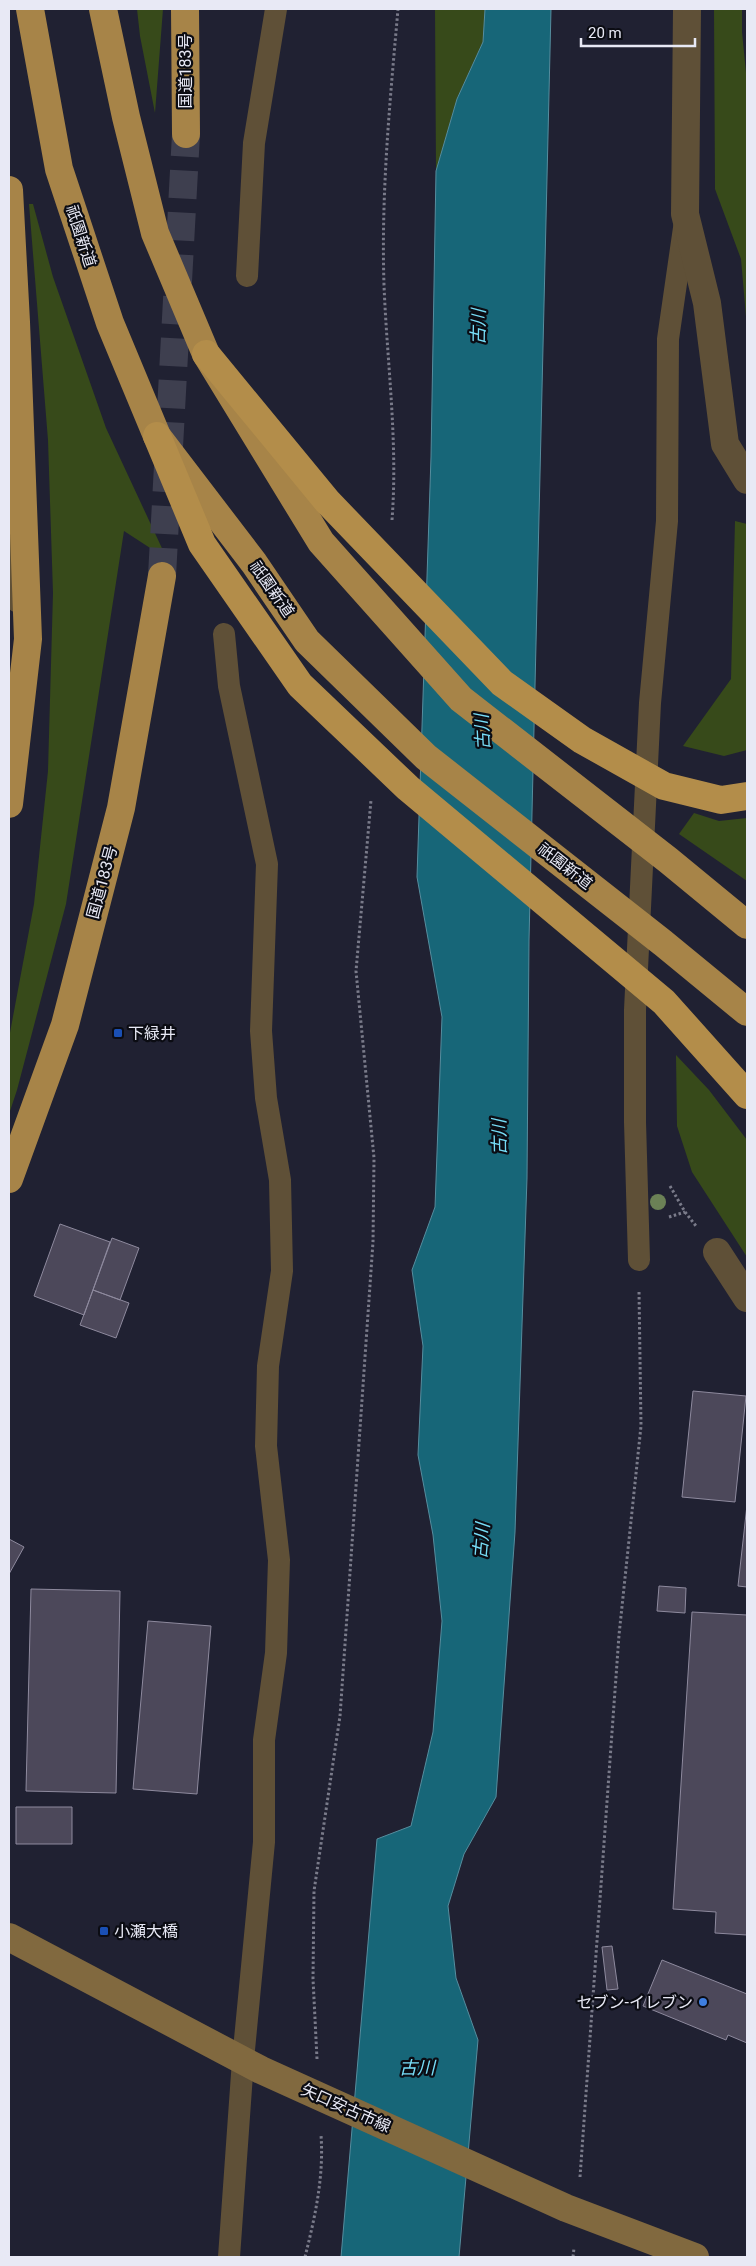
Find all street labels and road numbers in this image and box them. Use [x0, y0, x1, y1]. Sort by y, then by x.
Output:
street label: 国道183号 [176, 34, 195, 108]
street label: 祇園新道 [62, 203, 100, 269]
street label: 祇園新道 [246, 557, 298, 621]
street label: 祇園新道 [534, 839, 596, 893]
street label: 国道183号 [83, 843, 121, 921]
street label: 矢口安古市線 [298, 2080, 394, 2136]

